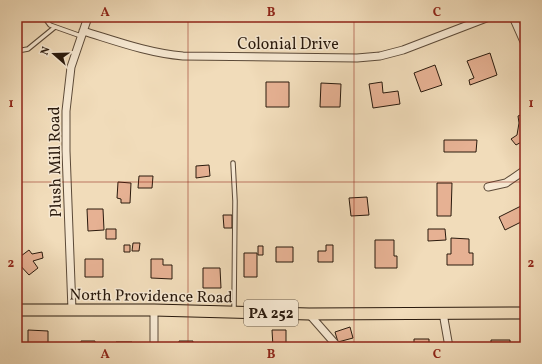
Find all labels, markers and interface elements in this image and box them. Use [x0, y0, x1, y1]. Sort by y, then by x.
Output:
text: A [100, 4, 110, 22]
text: B [267, 4, 276, 22]
text: C [433, 4, 441, 22]
north arrow [34, 34, 74, 74]
street label: Colonial Drive [237, 34, 339, 56]
text: N [38, 45, 54, 57]
text: 1 [8, 95, 14, 113]
text: 1 [528, 95, 534, 113]
street label: Plush Mill Road [44, 106, 68, 218]
text: 2 [8, 255, 15, 273]
text: 2 [528, 255, 535, 273]
street label: North Providence Road [69, 285, 233, 309]
road number: PA 252 [244, 300, 298, 326]
text: A [100, 346, 110, 364]
text: B [267, 346, 276, 364]
text: C [433, 346, 441, 364]

